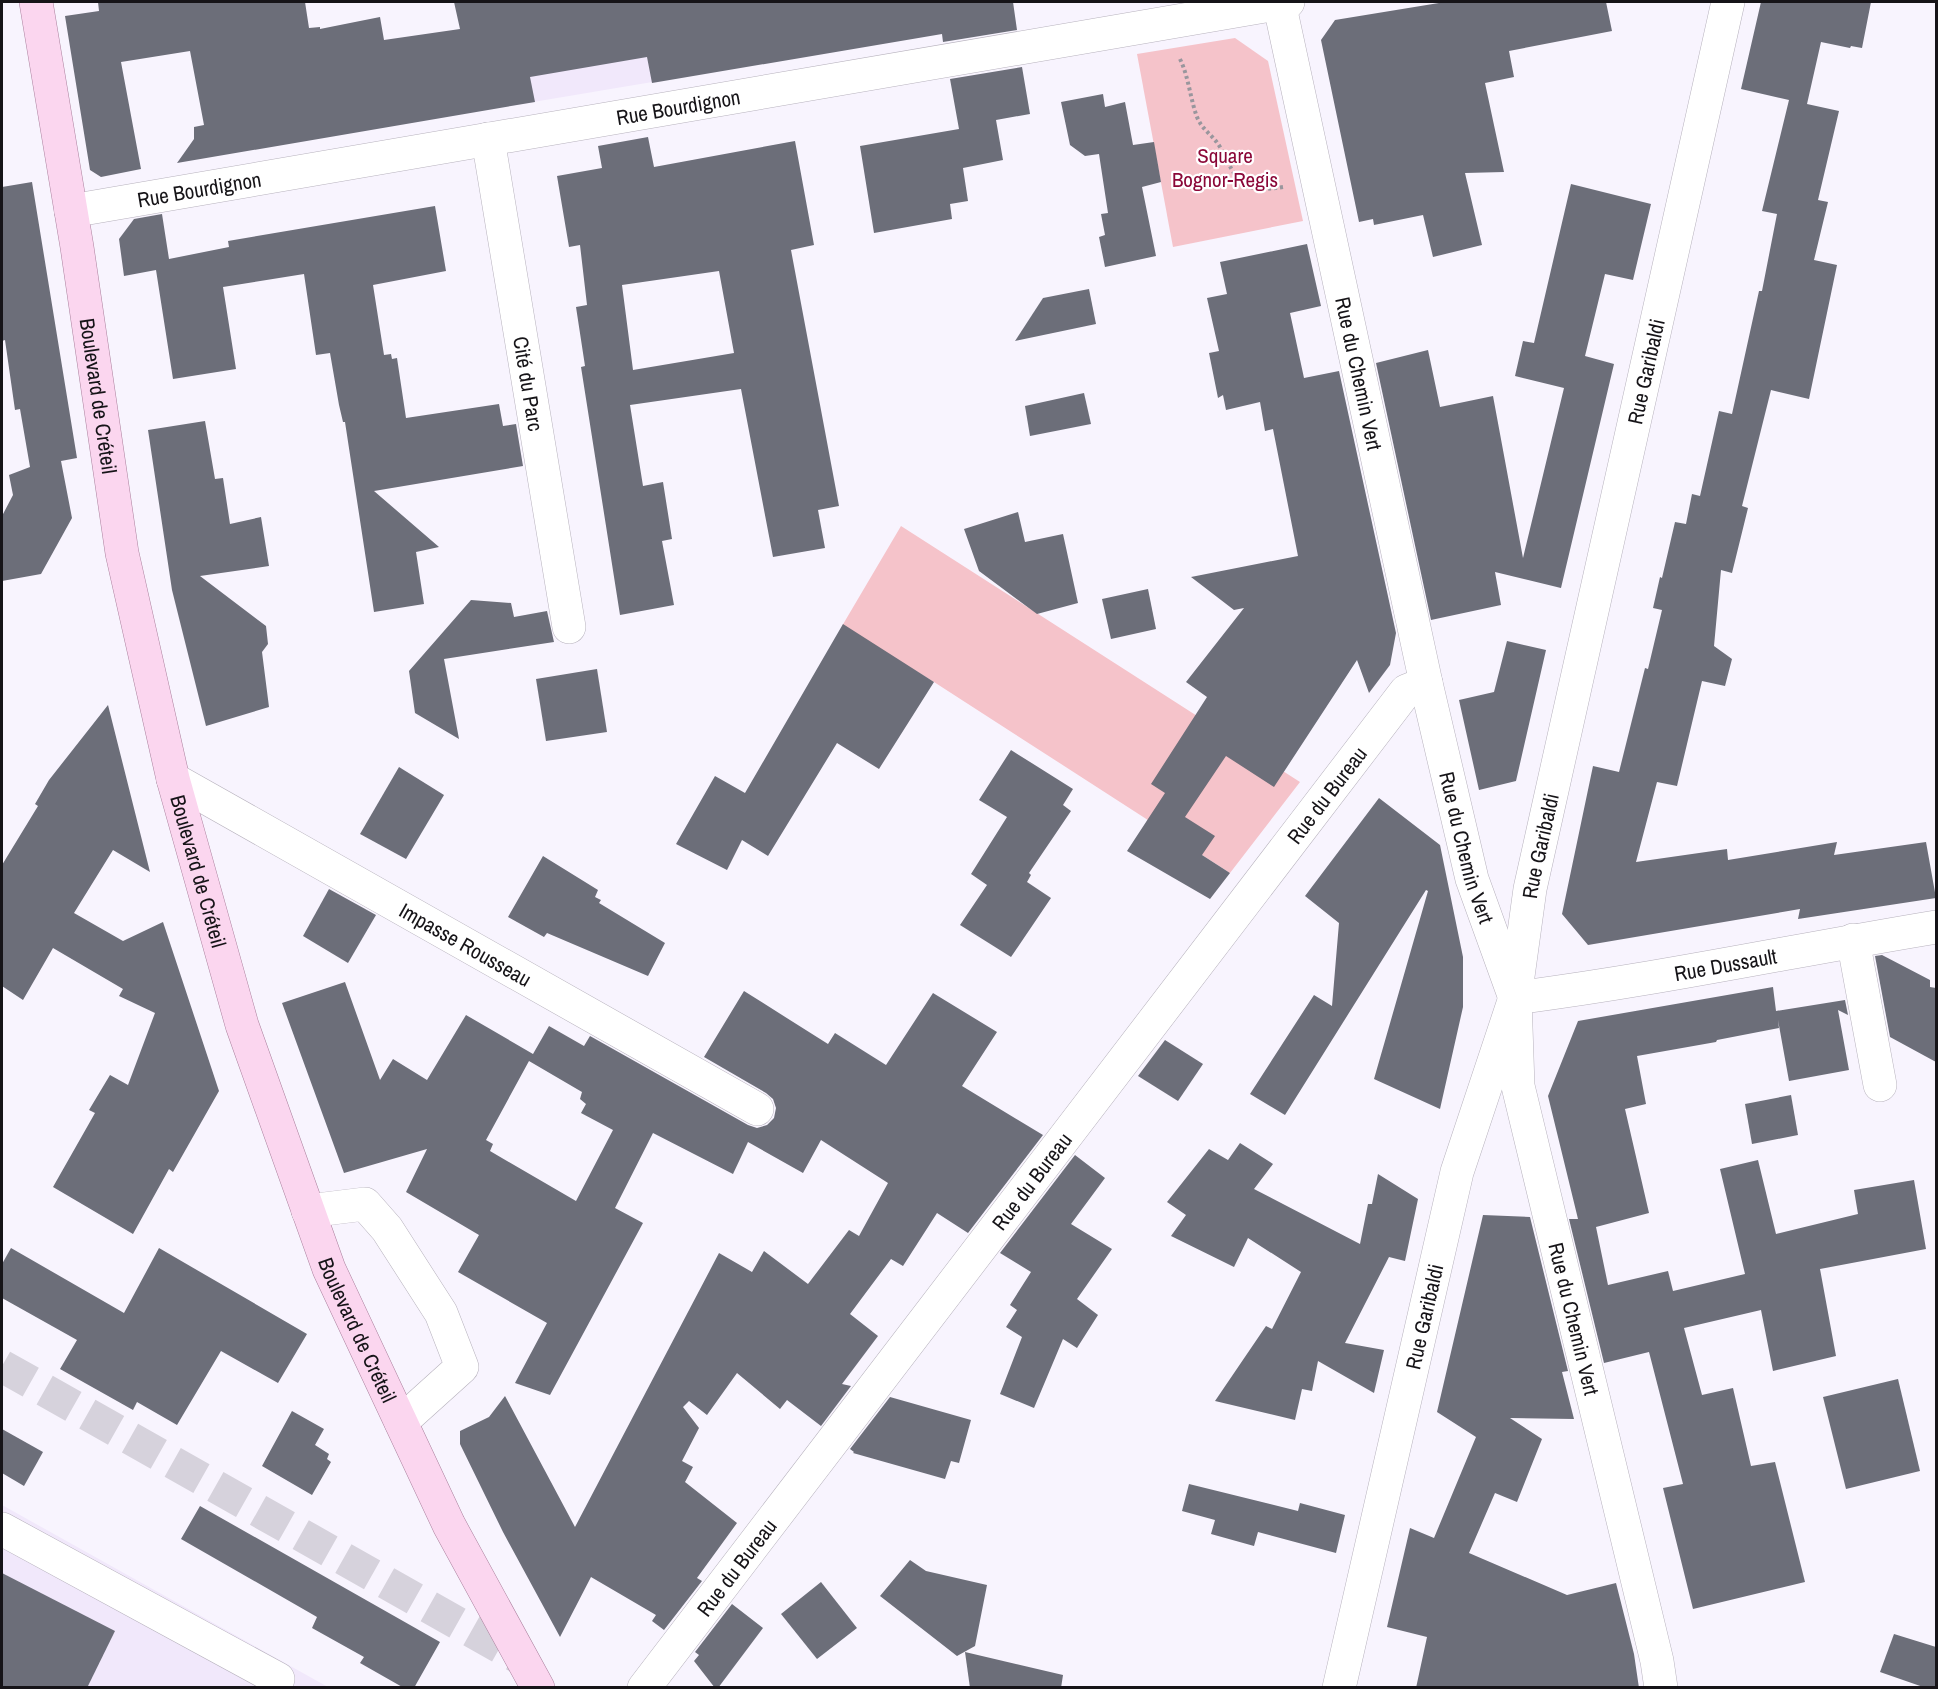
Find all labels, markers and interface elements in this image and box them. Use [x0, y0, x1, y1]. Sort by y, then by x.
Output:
street label: Rue Bourdignon [614, 82, 742, 132]
park label: Square Bognor-Regis [1172, 141, 1278, 194]
street label: Rue Bourdignon [135, 164, 263, 214]
street label: Rue du Chemin Vert [1329, 294, 1390, 453]
street label: Boulevard de Créteil [73, 316, 125, 476]
street label: Rue Garibaldi [1620, 316, 1671, 427]
street label: Cité du Parc [506, 334, 551, 433]
street label: Rue du Bureau [1280, 740, 1373, 850]
street label: Rue du Chemin Vert [1433, 769, 1501, 927]
street label: Rue Garibaldi [1514, 790, 1565, 900]
street label: Boulevard de Créteil [164, 792, 234, 951]
street label: Impasse Rousseau [394, 895, 537, 993]
street label: Rue Dussault [1672, 941, 1779, 988]
street label: Rue du Bureau [985, 1126, 1078, 1236]
street label: Rue du Chemin Vert [1542, 1239, 1607, 1398]
street label: Boulevard de Créteil [311, 1253, 404, 1407]
street label: Rue Garibaldi [1398, 1261, 1450, 1372]
street label: Rue du Bureau [690, 1512, 783, 1622]

